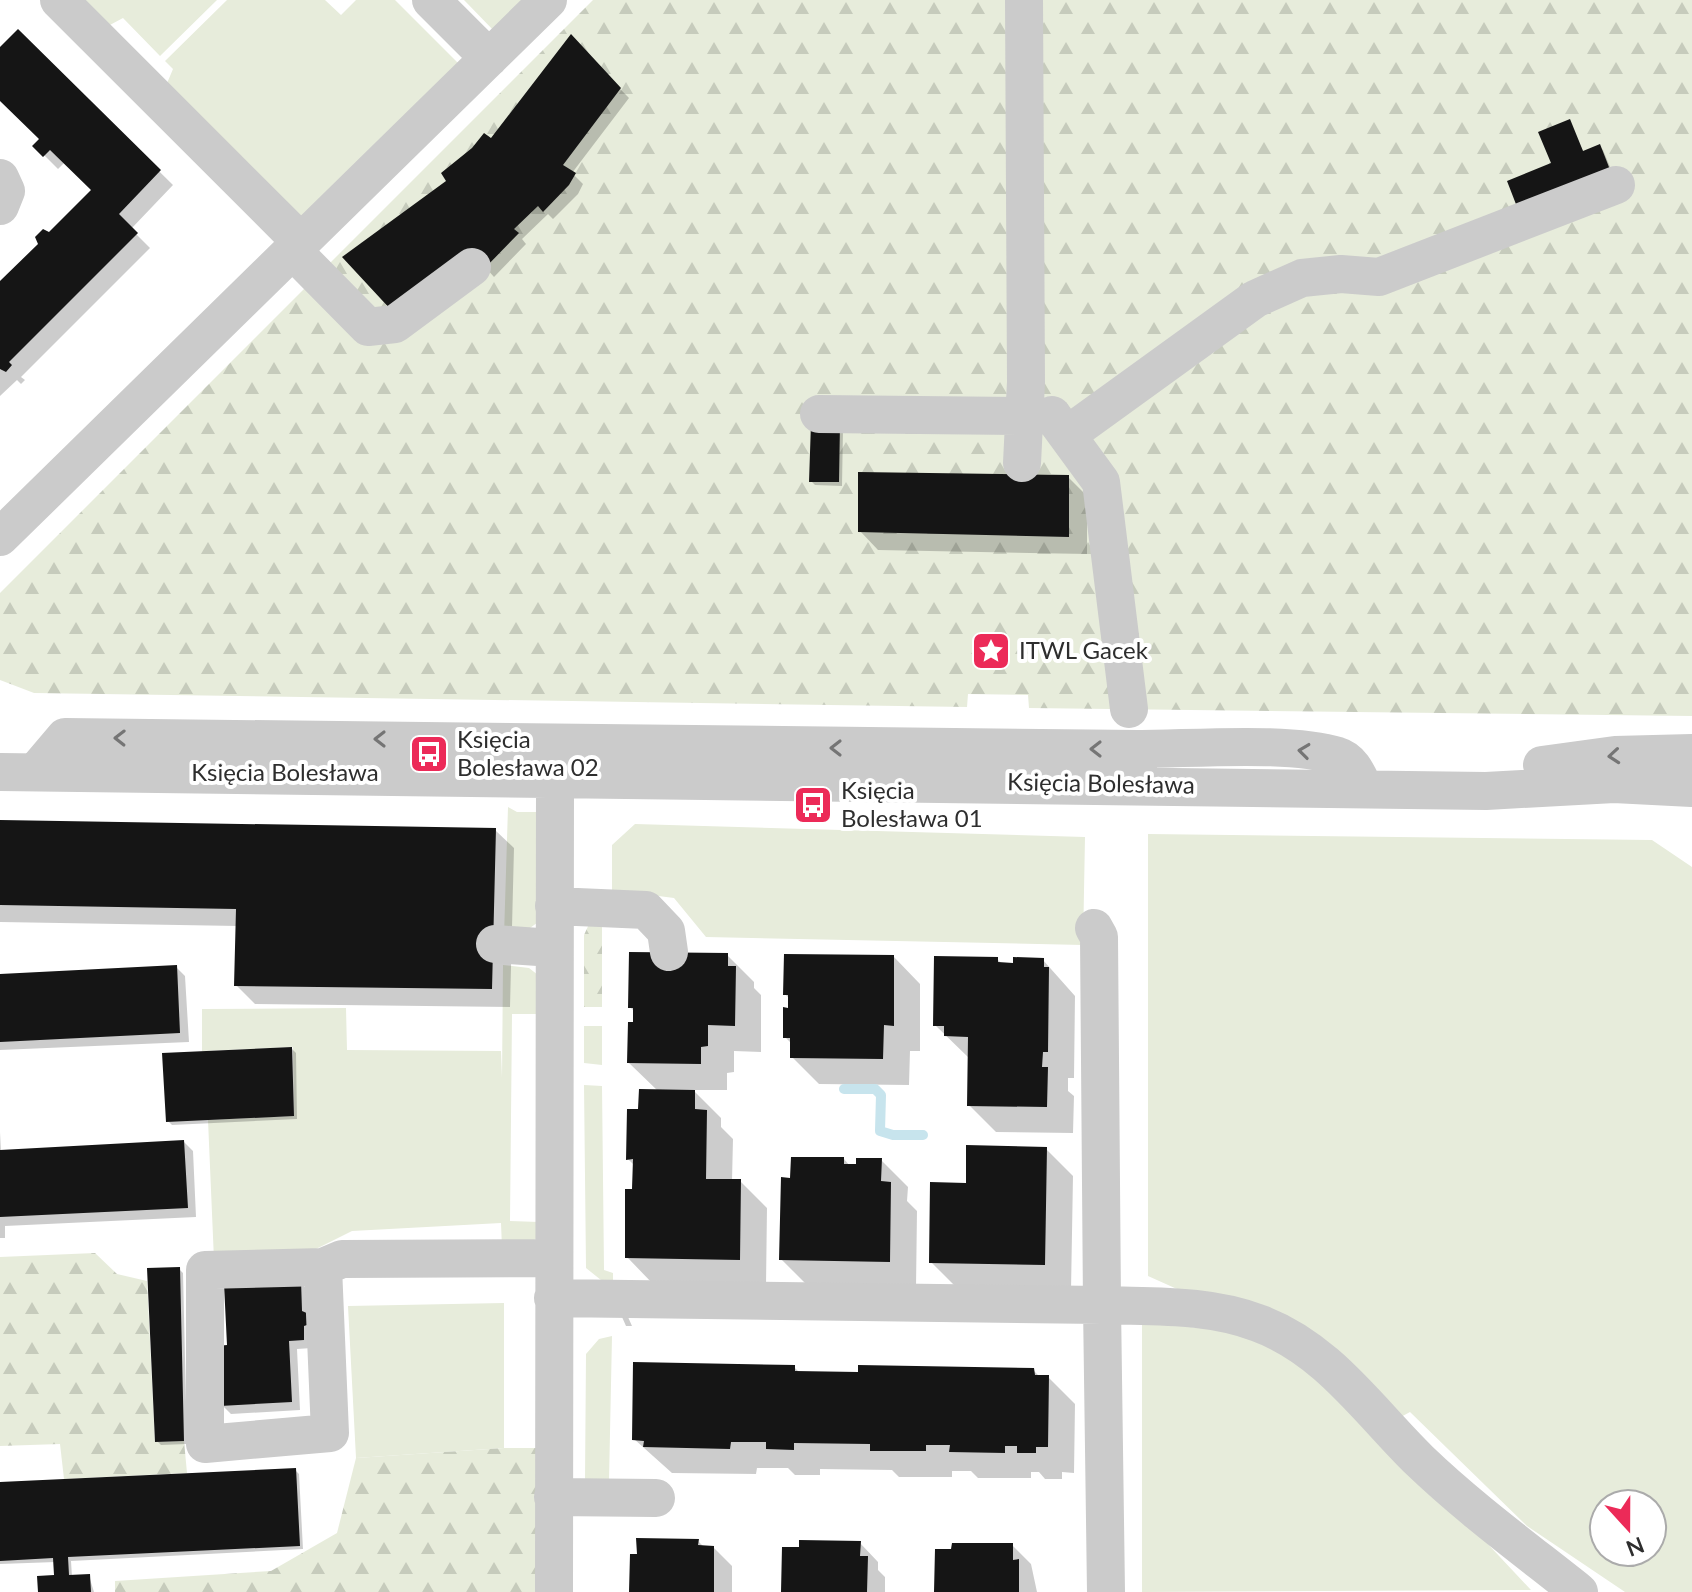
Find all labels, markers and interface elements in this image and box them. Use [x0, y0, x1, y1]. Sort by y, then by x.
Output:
place icon: ITWL Gacek [970, 630, 1012, 672]
place label: ITWL Gacek [1019, 635, 1149, 664]
place label: Księcia Bolesława 02 [457, 724, 599, 781]
one-way arrow [113, 729, 126, 747]
one-way arrow [373, 730, 386, 748]
bus stop icon: Księcia Bolesława 02 [408, 733, 450, 775]
one-way arrow [829, 739, 842, 757]
one-way arrow [1089, 740, 1102, 758]
one-way arrow [1297, 743, 1310, 760]
one-way arrow [1607, 747, 1620, 764]
street label: Księcia Bolesława [191, 757, 379, 786]
street label: Księcia Bolesława [1007, 766, 1195, 799]
place label: Księcia Bolesława 01 [841, 775, 983, 832]
bus stop icon: Księcia Bolesława 01 [792, 784, 834, 826]
north arrow [1588, 1488, 1668, 1568]
text: N [1623, 1531, 1648, 1563]

